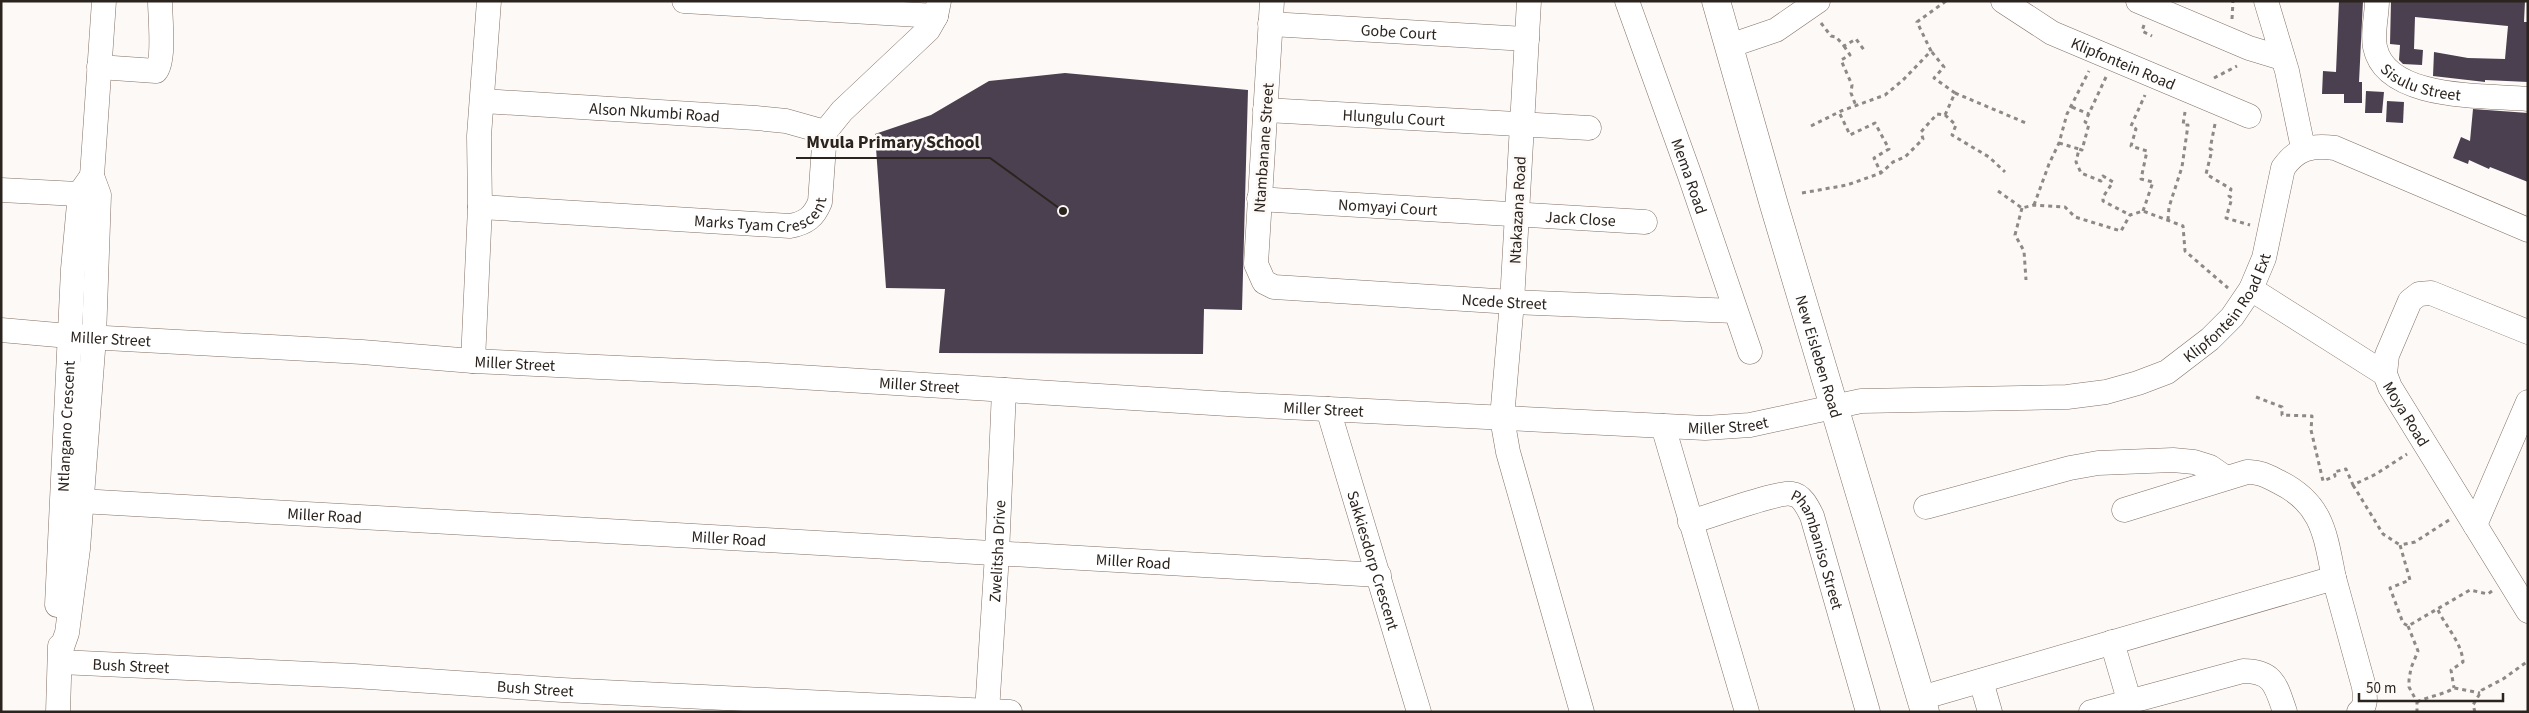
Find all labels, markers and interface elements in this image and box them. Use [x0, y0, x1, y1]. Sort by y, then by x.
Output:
street label: Gobe Court [1360, 19, 1438, 46]
street label: Klipfontein Road [2067, 32, 2179, 96]
street label: Sisulu Street [2375, 59, 2462, 107]
street label: Ntambanane Street [1248, 82, 1280, 214]
street label: Alson Nkumbi Road [589, 98, 720, 128]
street label: Hlungulu Court [1342, 104, 1446, 132]
callout: Mvula Primary School [796, 125, 990, 158]
text: Mvula Primary School [806, 130, 980, 155]
street label: Mema Road [1665, 136, 1712, 217]
street label: Ntakazana Road [1504, 155, 1532, 265]
street label: Nomyayi Court [1337, 194, 1439, 222]
street label: Marks Tyam Crescent [693, 196, 832, 238]
street label: Jack Close [1544, 206, 1616, 232]
street label: Klipfontein Road Ext [2179, 251, 2277, 368]
street label: Ncede Street [1461, 289, 1548, 315]
street label: New Eisleben Road [1789, 292, 1847, 421]
street label: Miller Street [70, 326, 152, 352]
street label: Miller Street [474, 351, 556, 377]
street label: Ntlangano Crescent [52, 359, 81, 492]
street label: Miller Street [878, 372, 961, 399]
street label: Moya Road [2377, 377, 2434, 451]
street label: Miller Street [1283, 397, 1365, 423]
street label: Miller Street [1687, 411, 1771, 440]
street label: Phambaniso Street [1787, 484, 1848, 613]
street label: Sakkiesdorp Crescent [1341, 488, 1404, 634]
street label: Zwelitsha Drive [984, 500, 1011, 603]
street label: Miller Road [287, 503, 363, 529]
street label: Miller Road [691, 526, 767, 552]
street label: Miller Road [1095, 549, 1171, 575]
street label: Bush Street [92, 654, 170, 679]
scale bar [2359, 670, 2503, 702]
street label: Bush Street [496, 676, 575, 703]
text: 50 m [2366, 678, 2396, 699]

